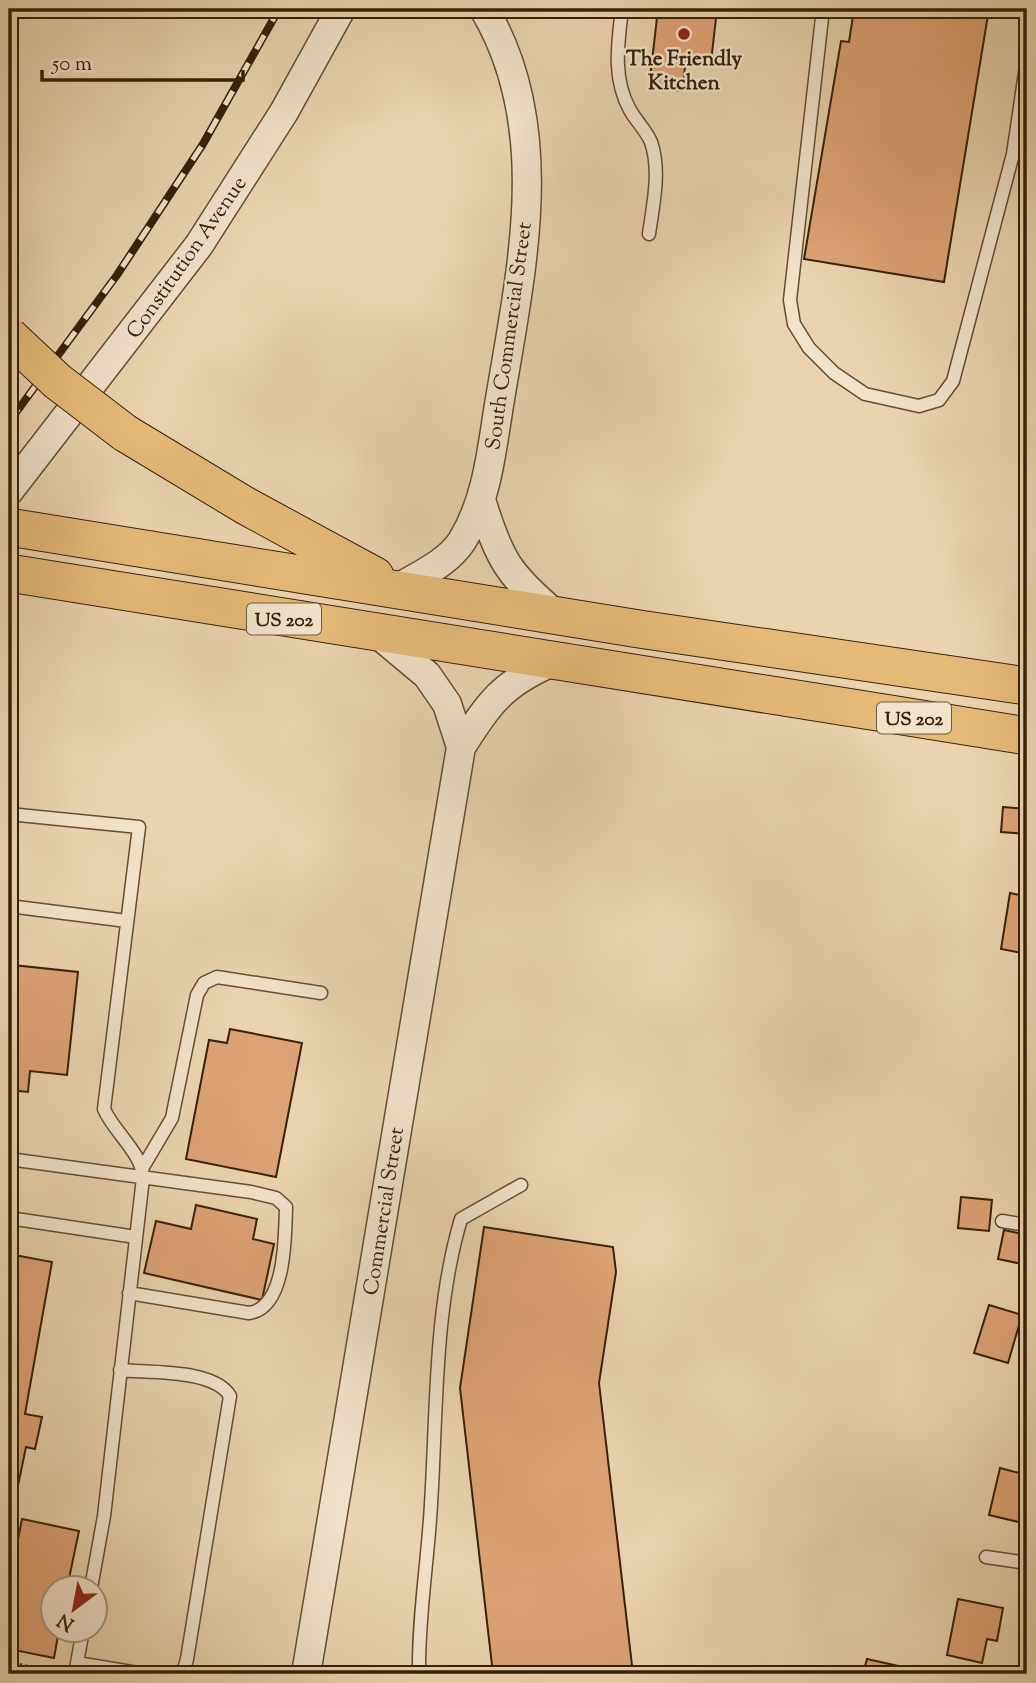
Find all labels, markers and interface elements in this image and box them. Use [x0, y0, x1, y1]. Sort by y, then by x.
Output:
marker: The Friendly Kitchen [676, 26, 692, 42]
scale bar [42, 38, 243, 82]
place label: The Friendly Kitchen [626, 45, 743, 99]
text: 50 m [51, 50, 92, 80]
street label: Constitution Avenue [120, 171, 255, 346]
street label: South Commercial Street [479, 220, 541, 452]
road number: US 202 [247, 604, 321, 634]
road number: US 202 [877, 702, 951, 734]
street label: Commercial Street [357, 1125, 413, 1297]
north arrow [38, 1574, 108, 1644]
text: N [53, 1606, 80, 1637]

